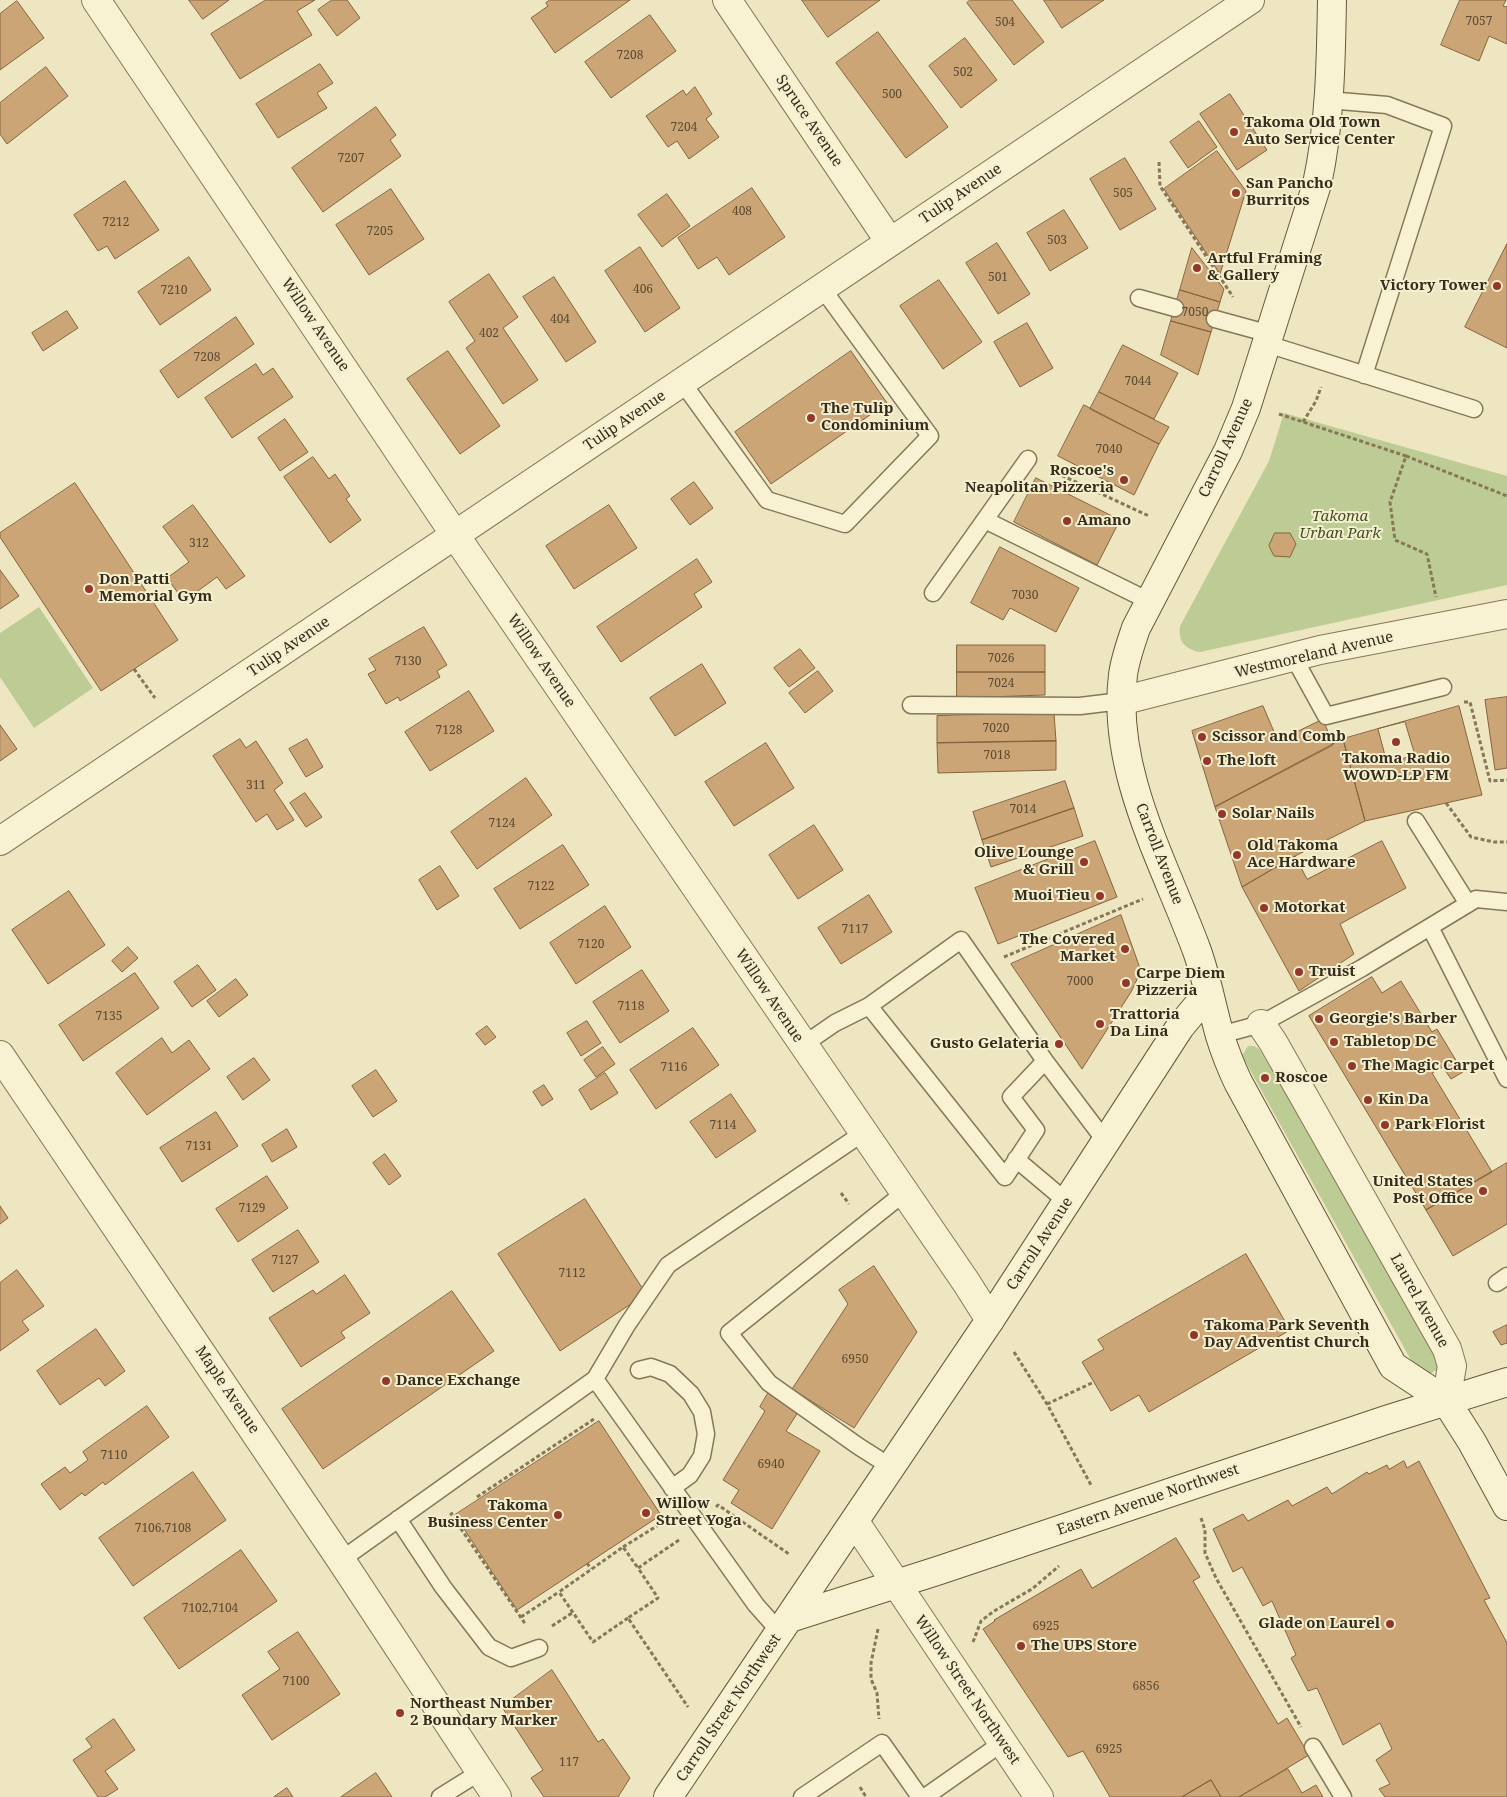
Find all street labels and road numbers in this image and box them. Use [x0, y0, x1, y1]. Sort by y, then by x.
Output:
street label: Spruce Avenue [772, 72, 846, 170]
street label: Tulip Avenue [917, 160, 1005, 228]
street label: Willow Avenue [277, 275, 353, 375]
street label: Tulip Avenue [581, 387, 669, 455]
street label: Carroll Avenue [1195, 396, 1257, 500]
street label: Willow Avenue [503, 611, 579, 711]
street label: Tulip Avenue [245, 613, 333, 681]
street label: Westmoreland Avenue [1233, 628, 1395, 682]
street label: Carroll Avenue [1131, 801, 1187, 907]
street label: Willow Avenue [731, 946, 807, 1046]
street label: Carroll Avenue [1003, 1194, 1077, 1294]
street label: Laurel Avenue [1386, 1251, 1452, 1351]
street label: Maple Avenue [191, 1343, 263, 1437]
street label: Eastern Avenue Northwest [1055, 1460, 1241, 1540]
street label: Willow Street Northwest [910, 1612, 1024, 1768]
street label: Carroll Street Northwest [673, 1631, 785, 1785]

